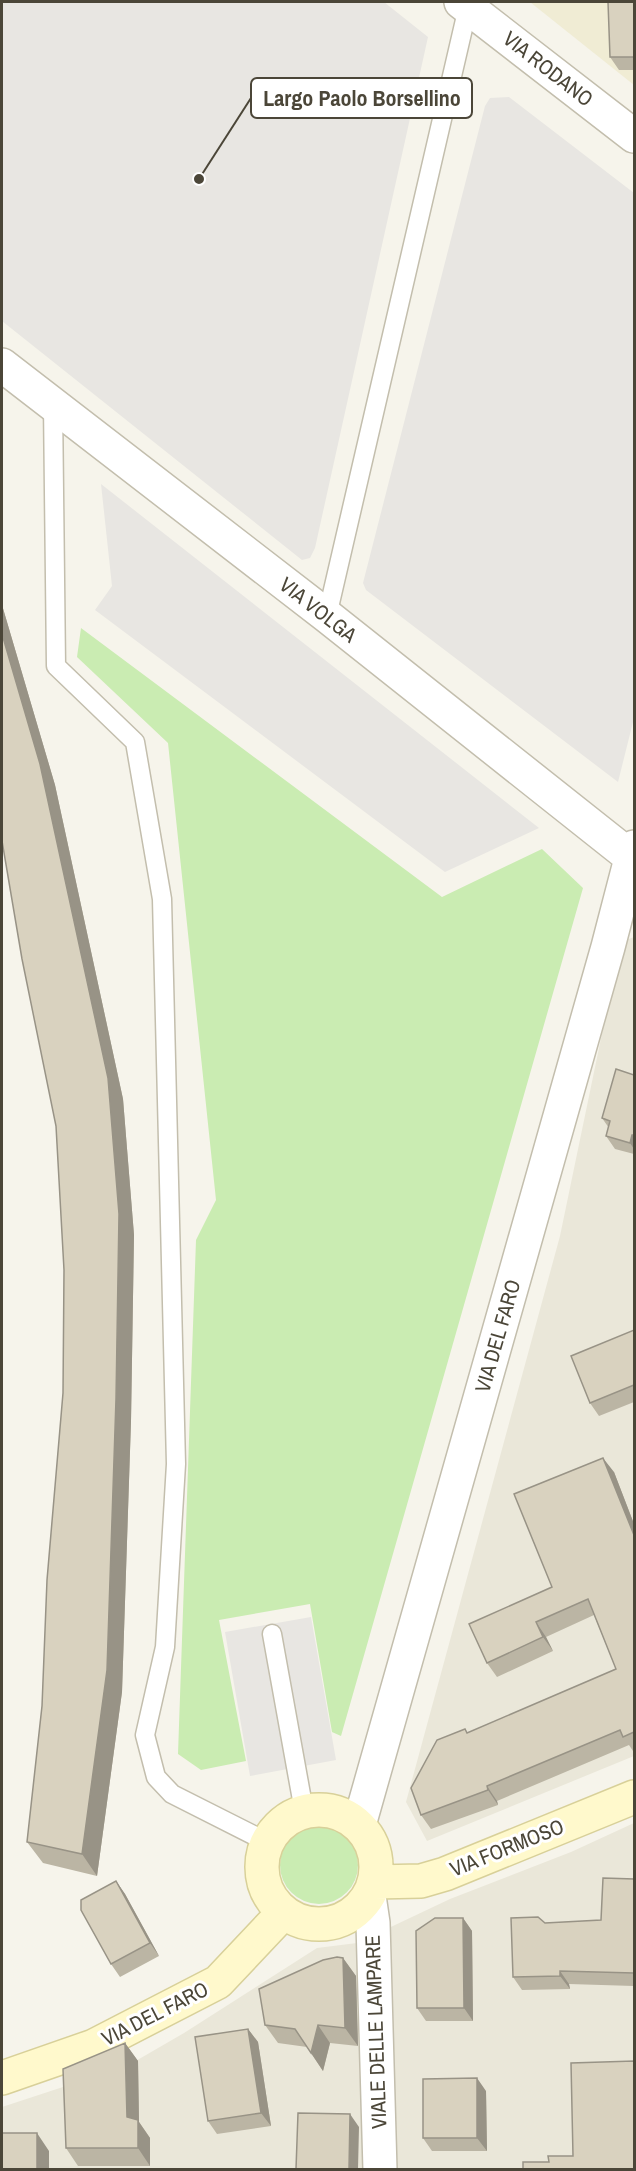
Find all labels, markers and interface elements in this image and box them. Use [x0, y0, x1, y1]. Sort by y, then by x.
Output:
street label: VIA RODANO [497, 24, 599, 113]
callout: Largo Paolo Borsellino [251, 78, 472, 118]
text: Largo Paolo Borsellino [263, 83, 461, 113]
street label: VIA VOLGA [274, 570, 363, 649]
street label: VIA DEL FARO [468, 1276, 527, 1396]
street label: VIA FORMOSO [445, 1812, 568, 1884]
street label: VIALE DELLE LAMPARE [358, 1935, 393, 2129]
street label: VIA DEL FARO [96, 1974, 213, 2053]

